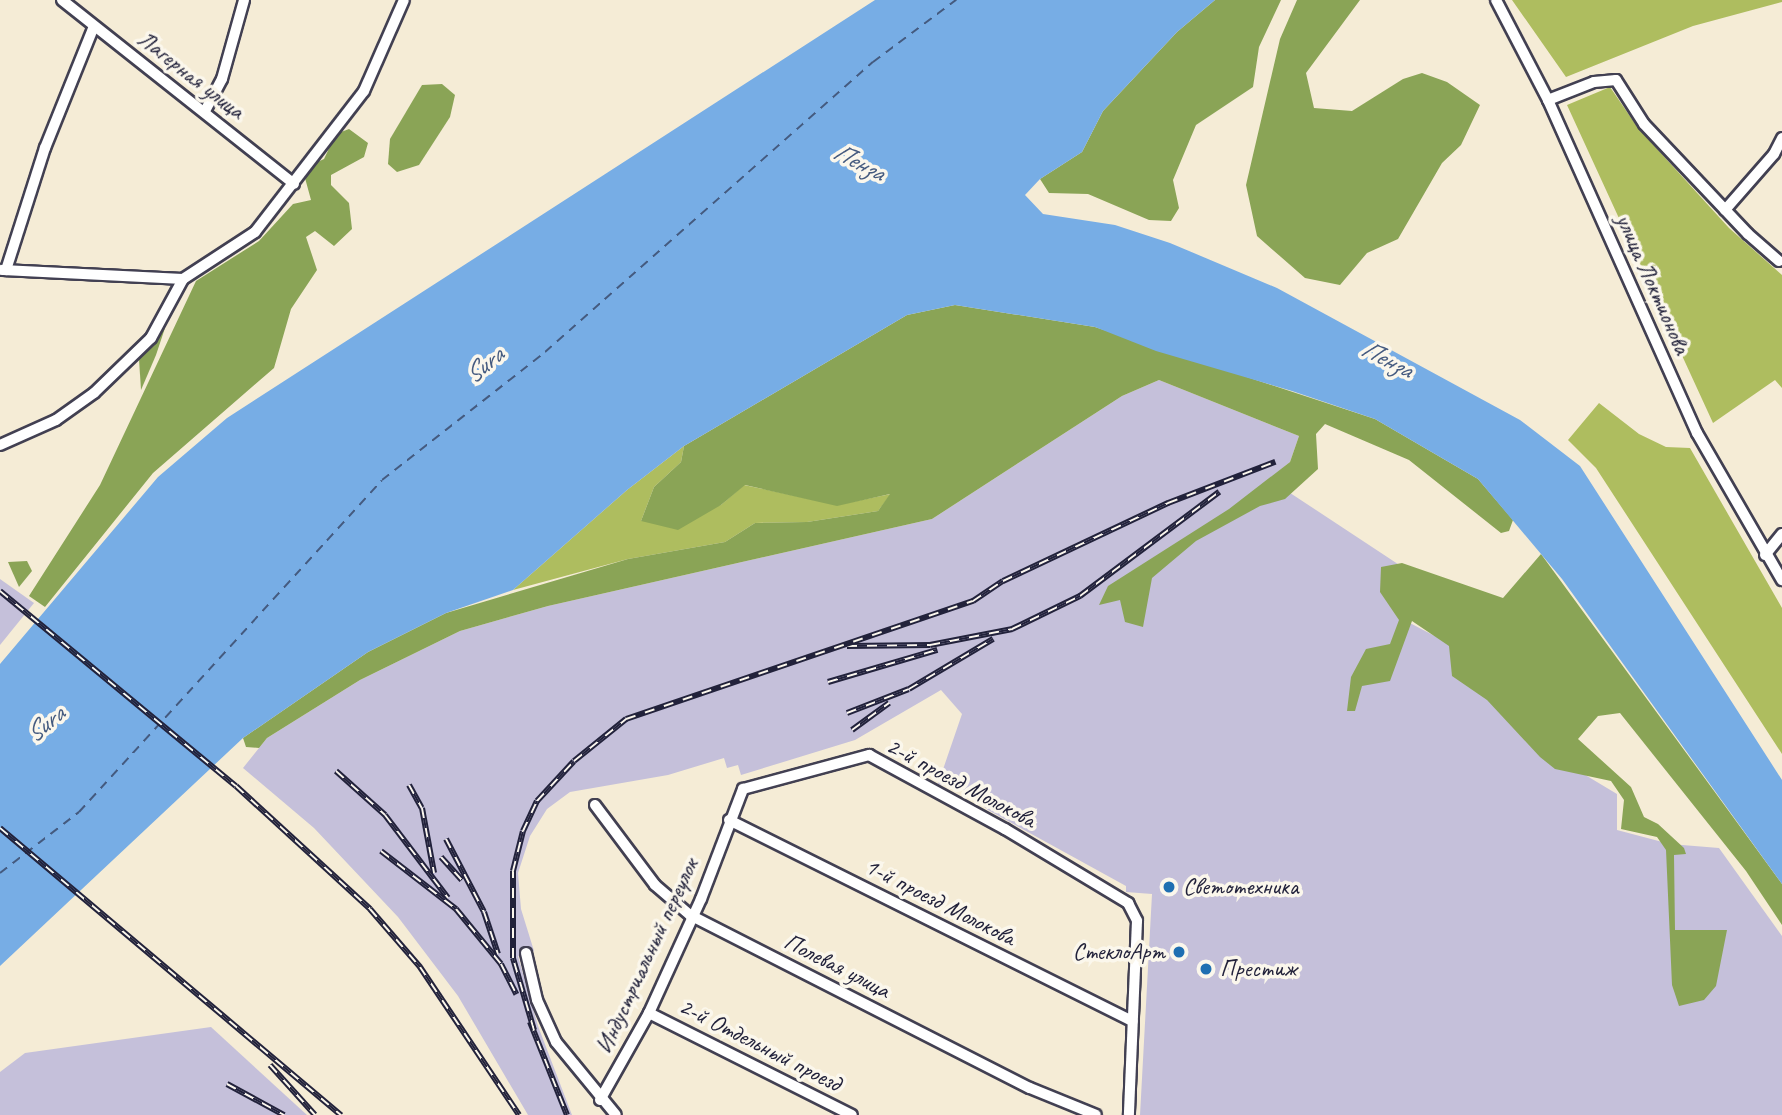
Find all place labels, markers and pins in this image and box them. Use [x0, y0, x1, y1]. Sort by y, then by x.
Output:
place label: Светотехника [1183, 873, 1298, 901]
marker: Светотехника [1161, 879, 1177, 895]
place label: СтеклоАрт [1073, 938, 1165, 966]
marker: СтеклоАрт [1171, 944, 1187, 960]
place label: Престиж [1220, 955, 1297, 983]
marker: Престиж [1198, 961, 1214, 977]

